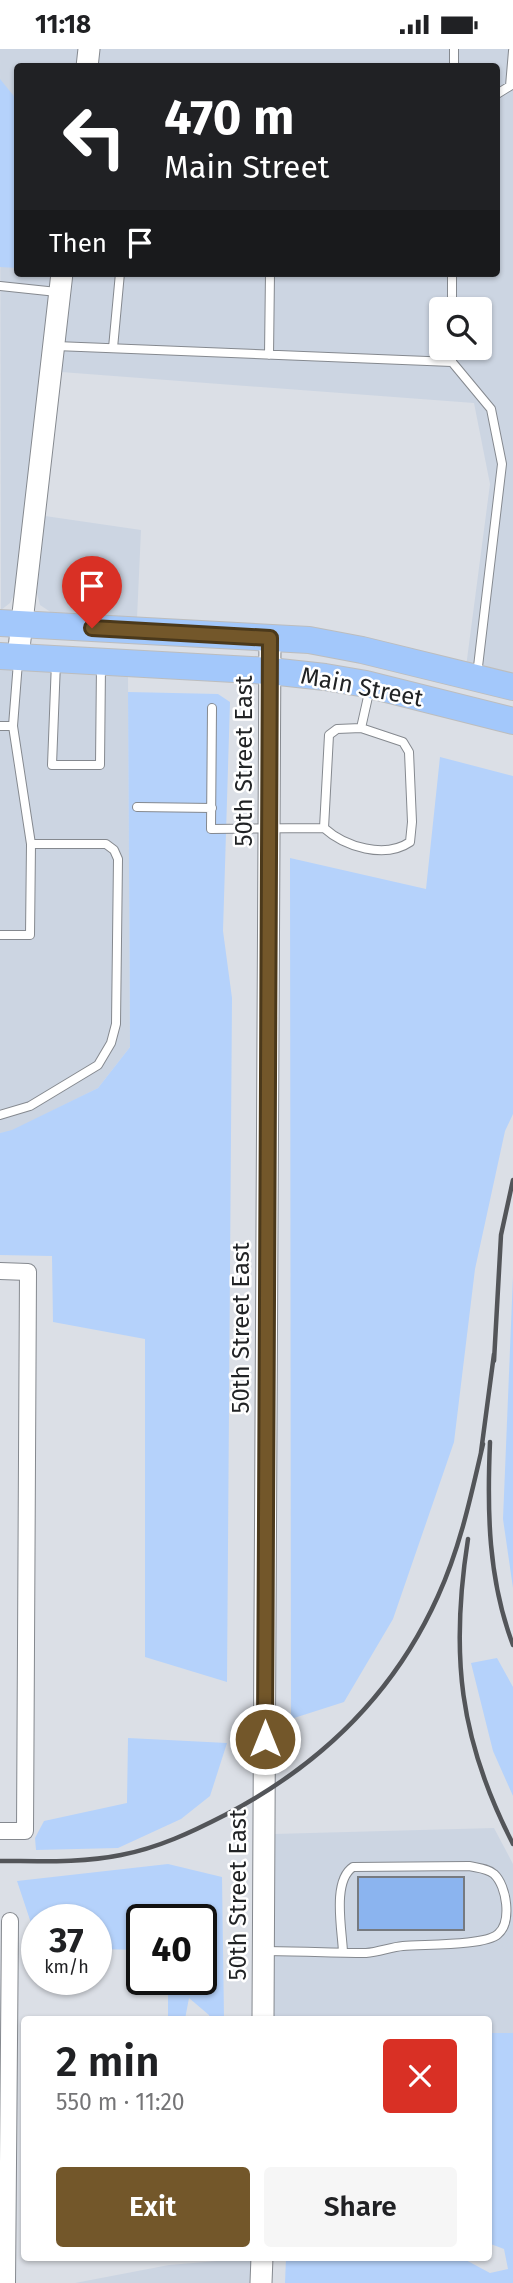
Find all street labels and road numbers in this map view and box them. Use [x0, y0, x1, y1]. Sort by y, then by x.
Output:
street label: Main Street [298, 661, 426, 713]
street label: 50th Street East [230, 675, 258, 847]
street label: 50th Street East [227, 1242, 255, 1414]
street label: 50th Street East [224, 1809, 252, 1981]

